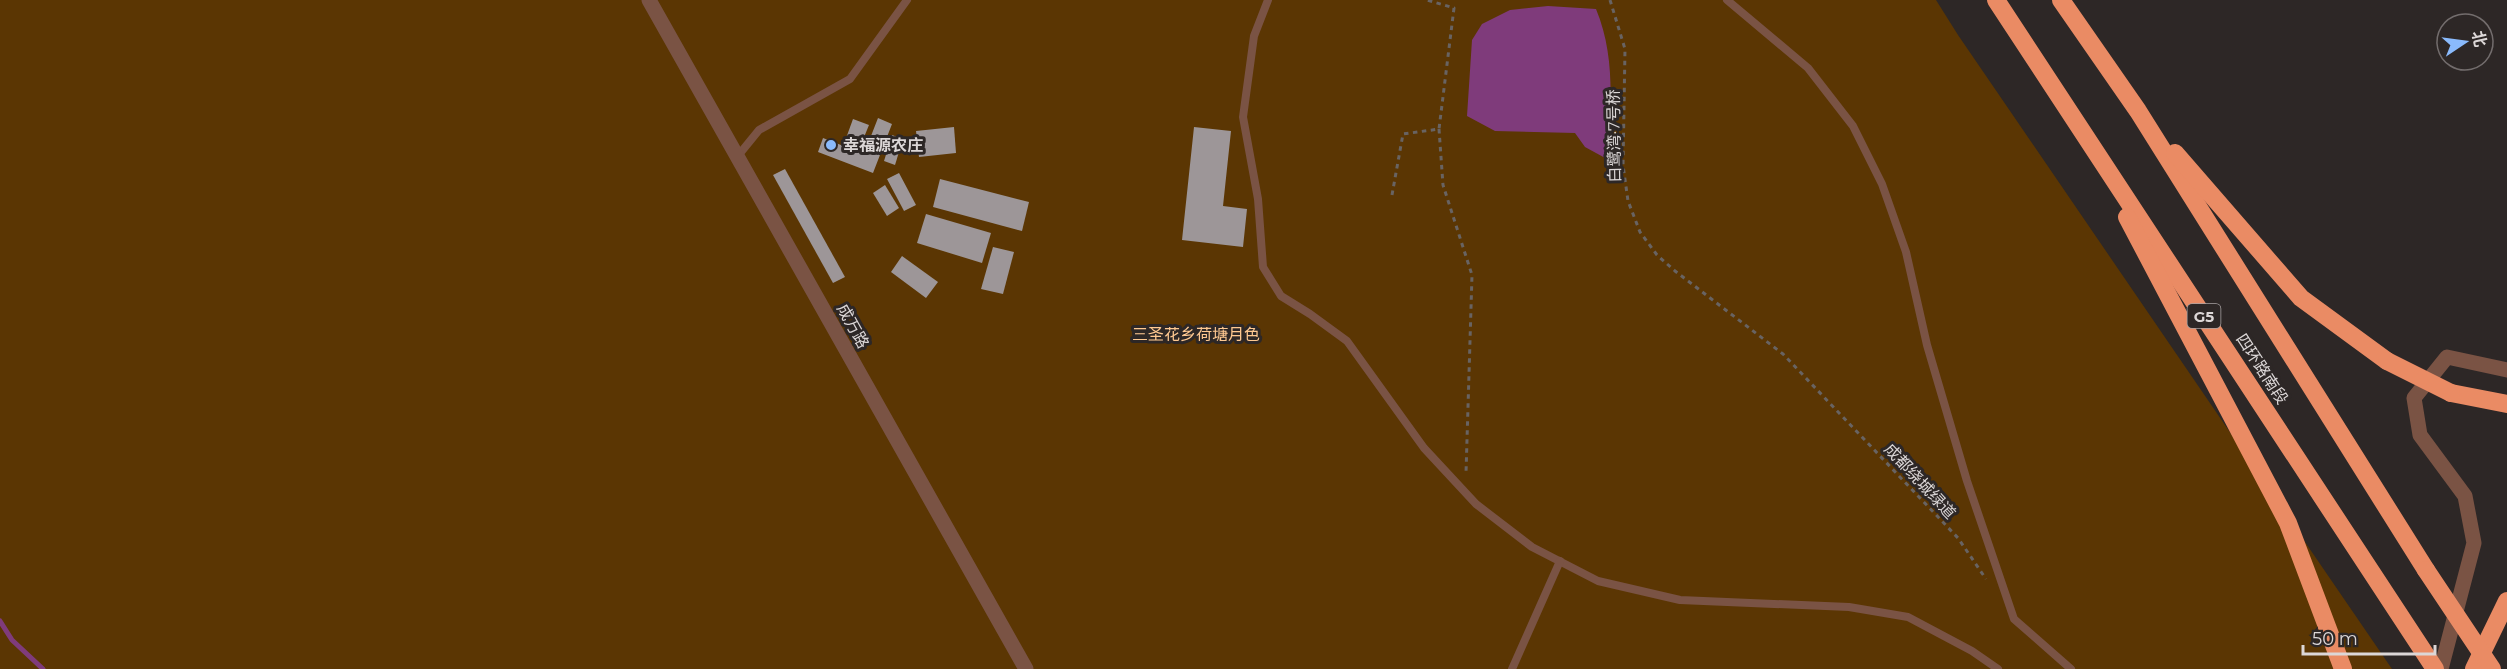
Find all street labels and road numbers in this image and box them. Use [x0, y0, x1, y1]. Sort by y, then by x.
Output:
street label: 白鹭湾·7号桥 [1604, 89, 1624, 183]
street label: 成万路 [833, 300, 873, 352]
road number: G5 [2188, 304, 2220, 328]
street label: 四环路南段 [2232, 330, 2292, 408]
street label: 成都绕城绿道 [1880, 439, 1960, 523]

